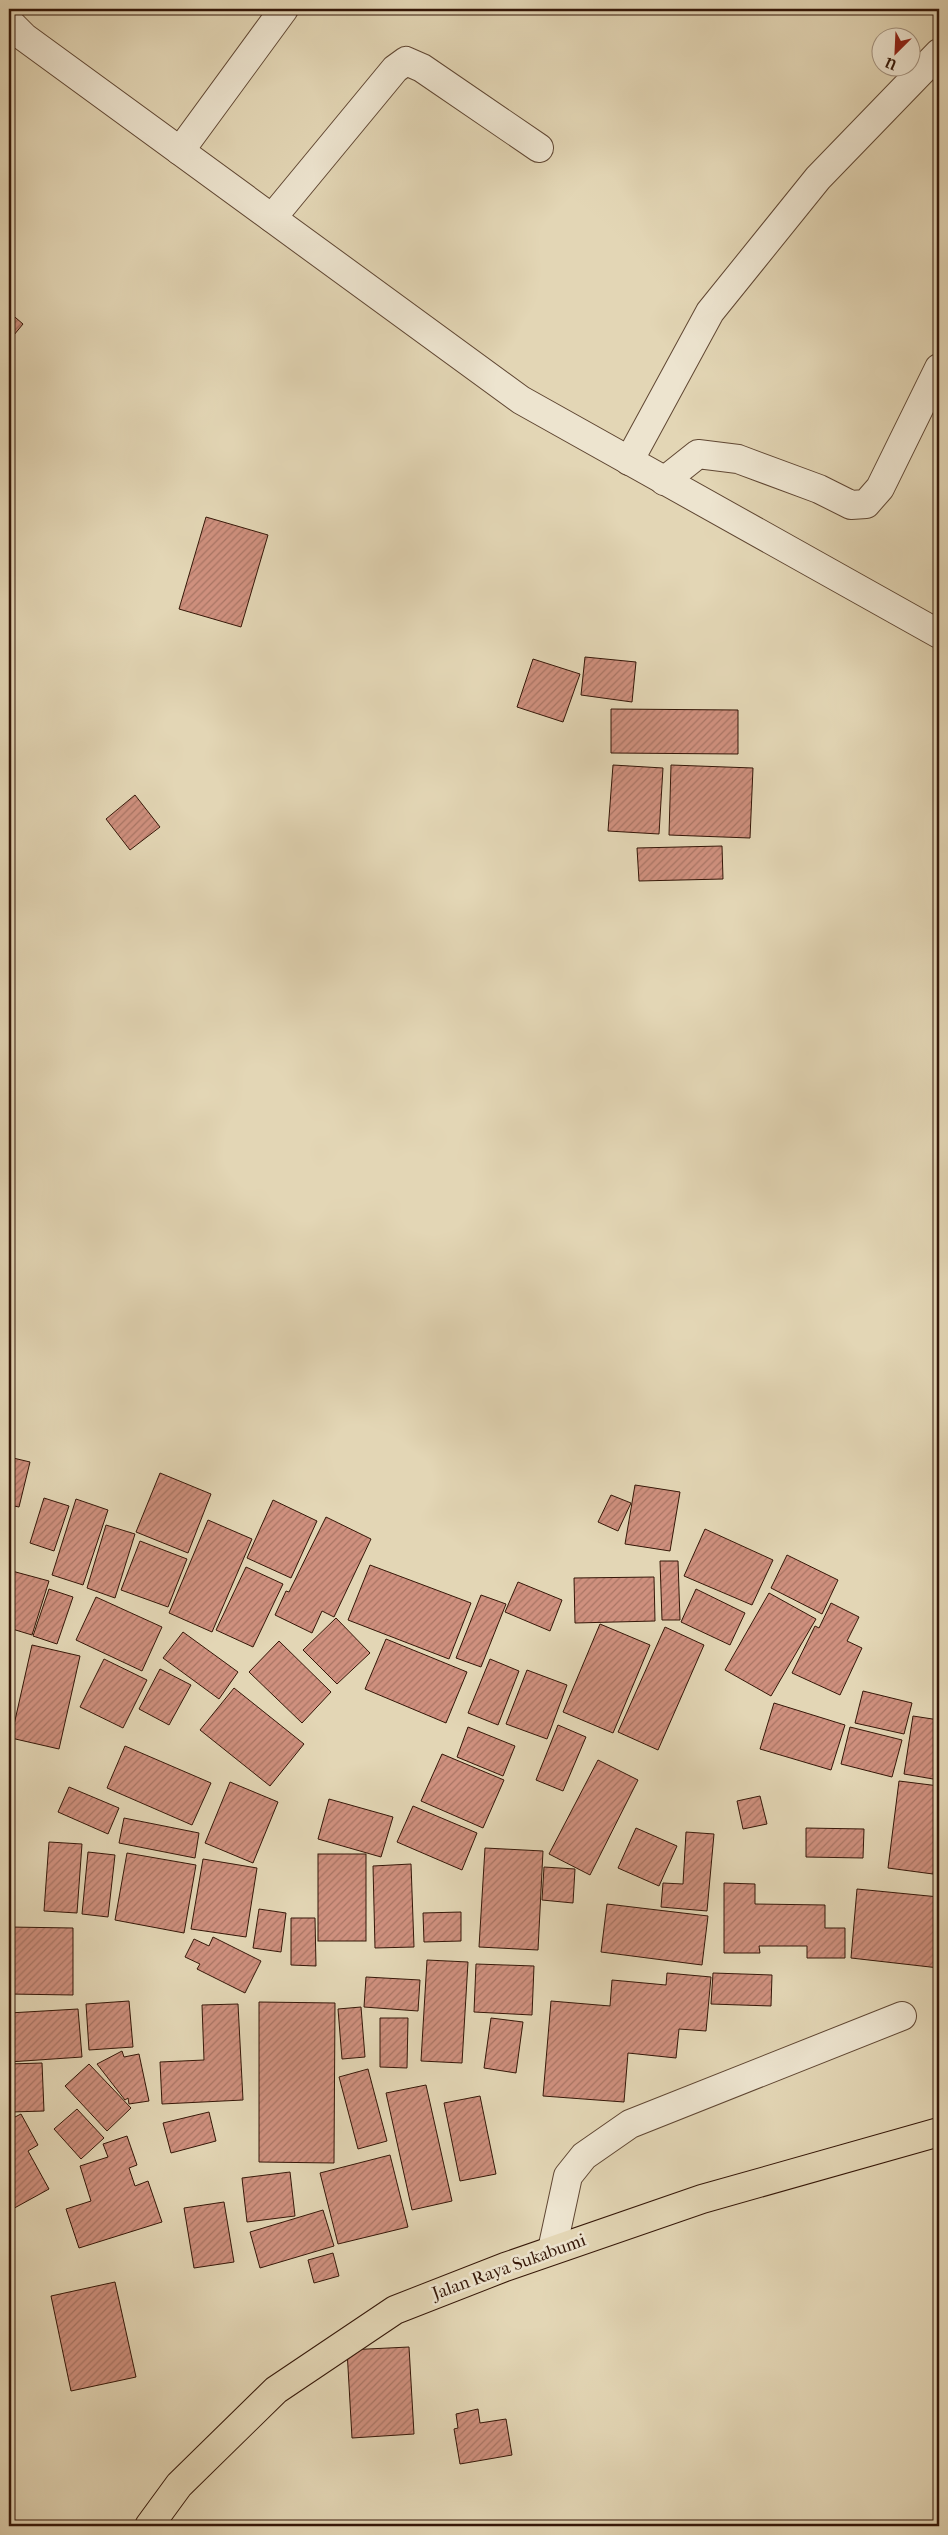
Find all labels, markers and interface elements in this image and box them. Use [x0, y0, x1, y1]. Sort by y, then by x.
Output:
north arrow [870, 28, 920, 78]
text: U [882, 53, 900, 74]
street label: Jalan Raya Sukabumi [427, 2229, 589, 2305]

